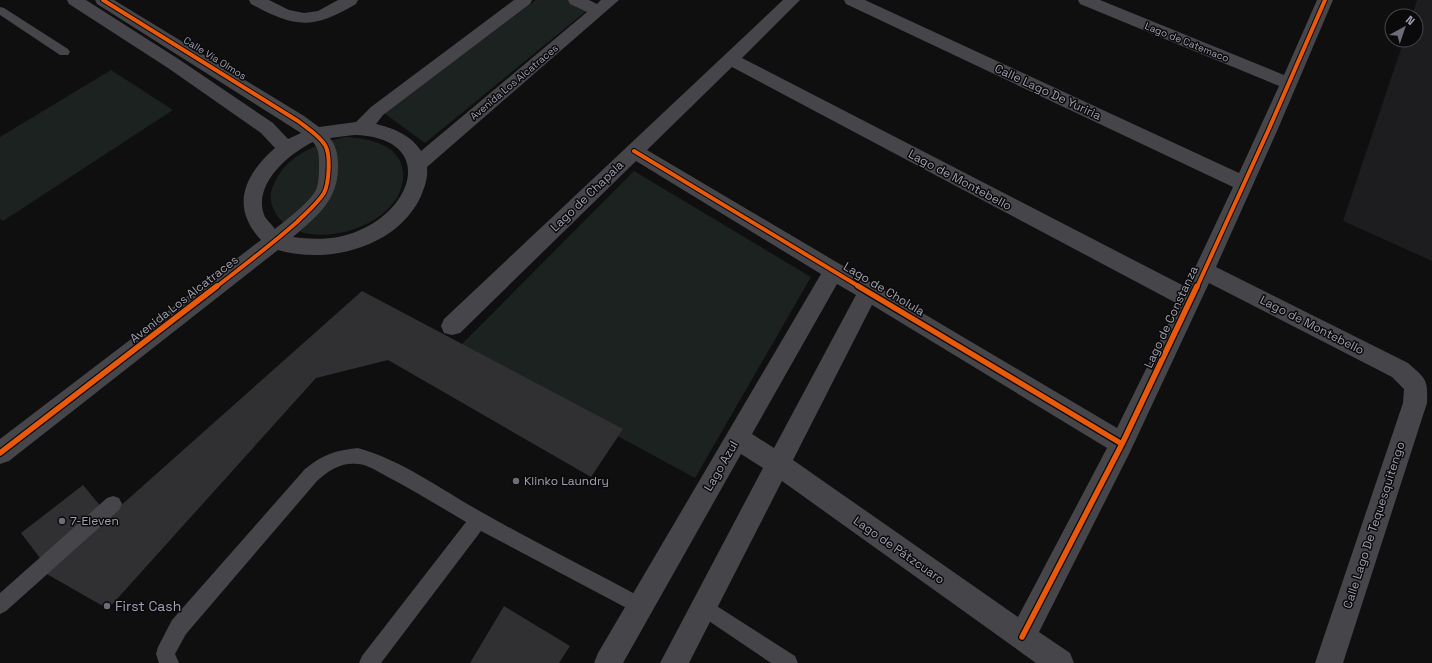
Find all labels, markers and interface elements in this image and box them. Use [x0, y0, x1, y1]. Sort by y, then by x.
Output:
north arrow [1384, 8, 1424, 48]
text: N [1403, 13, 1418, 28]
street label: Lago de Catemaco [1143, 19, 1231, 65]
street label: Calle Vía Olmos [181, 34, 249, 82]
street label: Avenida Los Alcatraces [467, 41, 561, 123]
street label: Calle Lago De Yuriria [992, 60, 1104, 124]
street label: Lago de Montebello [906, 146, 1014, 214]
street label: Lago de Chapala [547, 157, 627, 235]
street label: Avenida Los Alcatraces [127, 252, 241, 346]
street label: Lago de Cholula [840, 258, 928, 320]
street label: Lago de Constanza [1140, 263, 1202, 371]
street label: Lago de Montebello [1257, 292, 1367, 358]
street label: Lago Azul [700, 438, 742, 494]
street label: Calle Lago De Tequesquitengo [1339, 440, 1409, 610]
place label: Klinko Laundry [524, 473, 609, 489]
marker: Klinko Laundry [511, 476, 521, 486]
place label: 7-Eleven [70, 513, 119, 529]
street label: Lago de Pátzcuaro [850, 513, 948, 587]
marker: 7-Eleven [57, 516, 67, 526]
place label: First Cash [115, 597, 181, 615]
marker: First Cash [102, 601, 112, 611]

